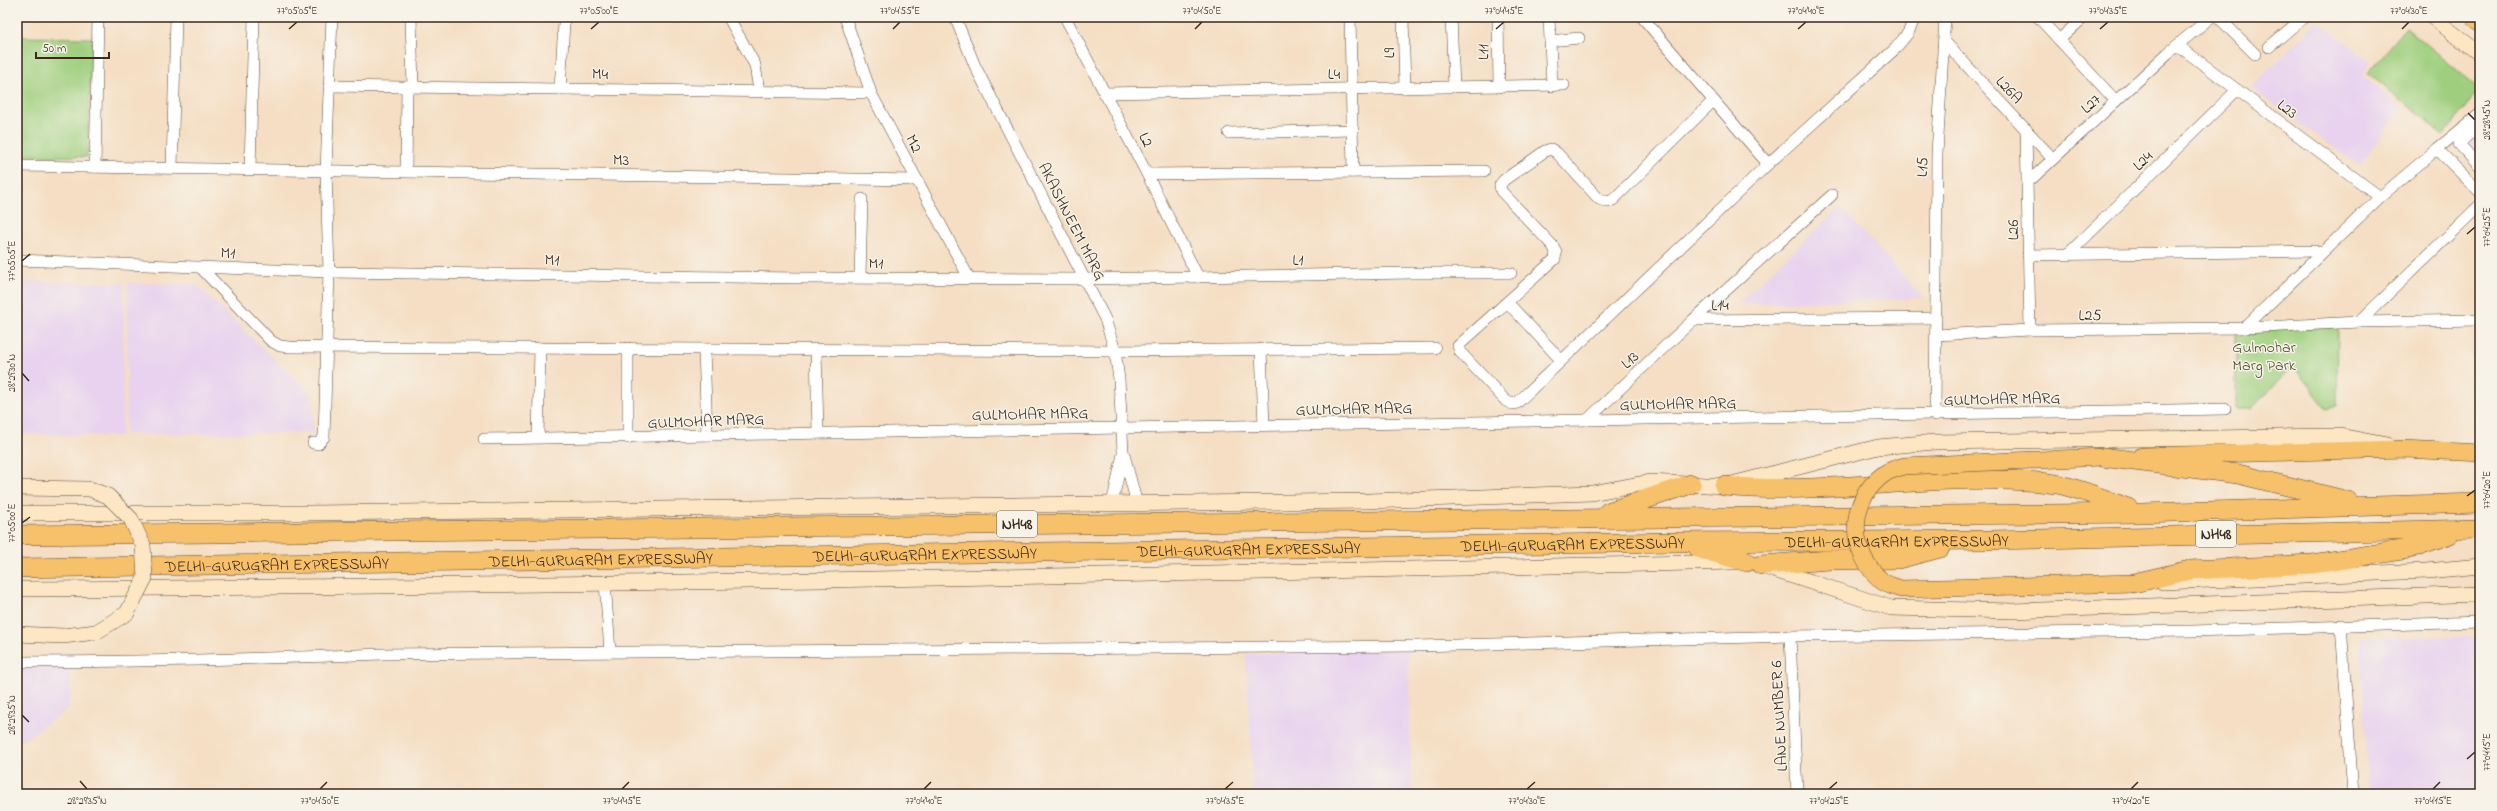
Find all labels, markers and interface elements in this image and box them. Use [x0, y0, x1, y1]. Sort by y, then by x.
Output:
text: 77°05'05"E [277, 4, 317, 19]
text: 77°05'00"E [579, 4, 619, 19]
text: 77°04'55"E [880, 4, 920, 19]
text: 77°04'50"E [1183, 4, 1221, 19]
text: 77°04'45"E [1485, 4, 1523, 19]
text: 77°04'40"E [1787, 4, 1825, 19]
text: 77°04'35"E [2089, 4, 2127, 19]
text: 77°04'30"E [2390, 4, 2428, 19]
scale bar [36, 34, 109, 60]
text: 50 m [42, 40, 66, 58]
street label: L11 [1472, 44, 1496, 60]
street label: L9 [1378, 47, 1402, 59]
street label: M4 [592, 63, 609, 87]
street label: L4 [1328, 63, 1341, 87]
street label: L26A [1989, 71, 2028, 110]
street label: L27 [2076, 88, 2107, 120]
street label: L23 [2271, 94, 2302, 125]
text: 28°28'45"N [2480, 100, 2495, 140]
street label: L2 [1131, 128, 1159, 152]
street label: M2 [899, 131, 928, 157]
street label: L24 [2128, 145, 2159, 177]
street label: M3 [613, 149, 629, 173]
street label: L15 [1911, 157, 1935, 177]
street label: AKASHNEEM MARG [1031, 159, 1111, 285]
text: 77°04'25"E [2480, 207, 2495, 247]
street label: L26 [2002, 219, 2026, 241]
text: 77°05'05"E [5, 241, 20, 281]
street label: M1 [220, 242, 236, 266]
street label: M1 [544, 249, 560, 273]
street label: L1 [1292, 249, 1304, 273]
street label: M1 [869, 252, 883, 276]
street label: L14 [1711, 294, 1729, 318]
street label: L25 [2078, 304, 2102, 328]
park label: Gulmohar Marg Park [2232, 336, 2297, 378]
street label: L13 [1616, 346, 1645, 375]
text: 28°29'30"N [5, 354, 20, 392]
street label: GULMOHAR MARG [1943, 387, 2061, 413]
street label: GULMOHAR MARG [1619, 392, 1737, 418]
street label: GULMOHAR MARG [1295, 397, 1413, 423]
street label: GULMOHAR MARG [971, 402, 1089, 428]
street label: GULMOHAR MARG [647, 408, 765, 436]
text: 77°04'20"E [2480, 471, 2495, 509]
text: 77°05'00"E [5, 503, 20, 543]
road number: NH48 [997, 511, 1037, 537]
road number: NH48 [2196, 521, 2236, 547]
street label: DELHI-GURUGRAM EXPRESSWAY [1784, 530, 2010, 555]
street label: DELHI-GURUGRAM EXPRESSWAY [1460, 532, 1686, 559]
street label: DELHI-GURUGRAM EXPRESSWAY [1136, 537, 1362, 564]
street label: DELHI-GURUGRAM EXPRESSWAY [812, 542, 1038, 570]
street label: DELHI-GURUGRAM EXPRESSWAY [488, 547, 714, 575]
street label: DELHI-GURUGRAM EXPRESSWAY [164, 552, 390, 580]
street label: LANE NUMBER 6 [1765, 660, 1795, 772]
text: 28°29'35"N [5, 695, 20, 735]
text: 77°04'15"E [2480, 733, 2495, 771]
text: 28°29'35"N [67, 794, 107, 809]
text: 77°04'50"E [301, 794, 339, 809]
text: 77°04'45"E [603, 794, 641, 809]
text: 77°04'40"E [905, 794, 943, 809]
text: 77°04'35"E [1206, 794, 1244, 809]
text: 77°04'30"E [1508, 794, 1546, 809]
text: 77°04'25"E [1809, 794, 1849, 809]
text: 77°04'20"E [2112, 794, 2150, 809]
text: 77°04'15"E [2414, 794, 2452, 809]

